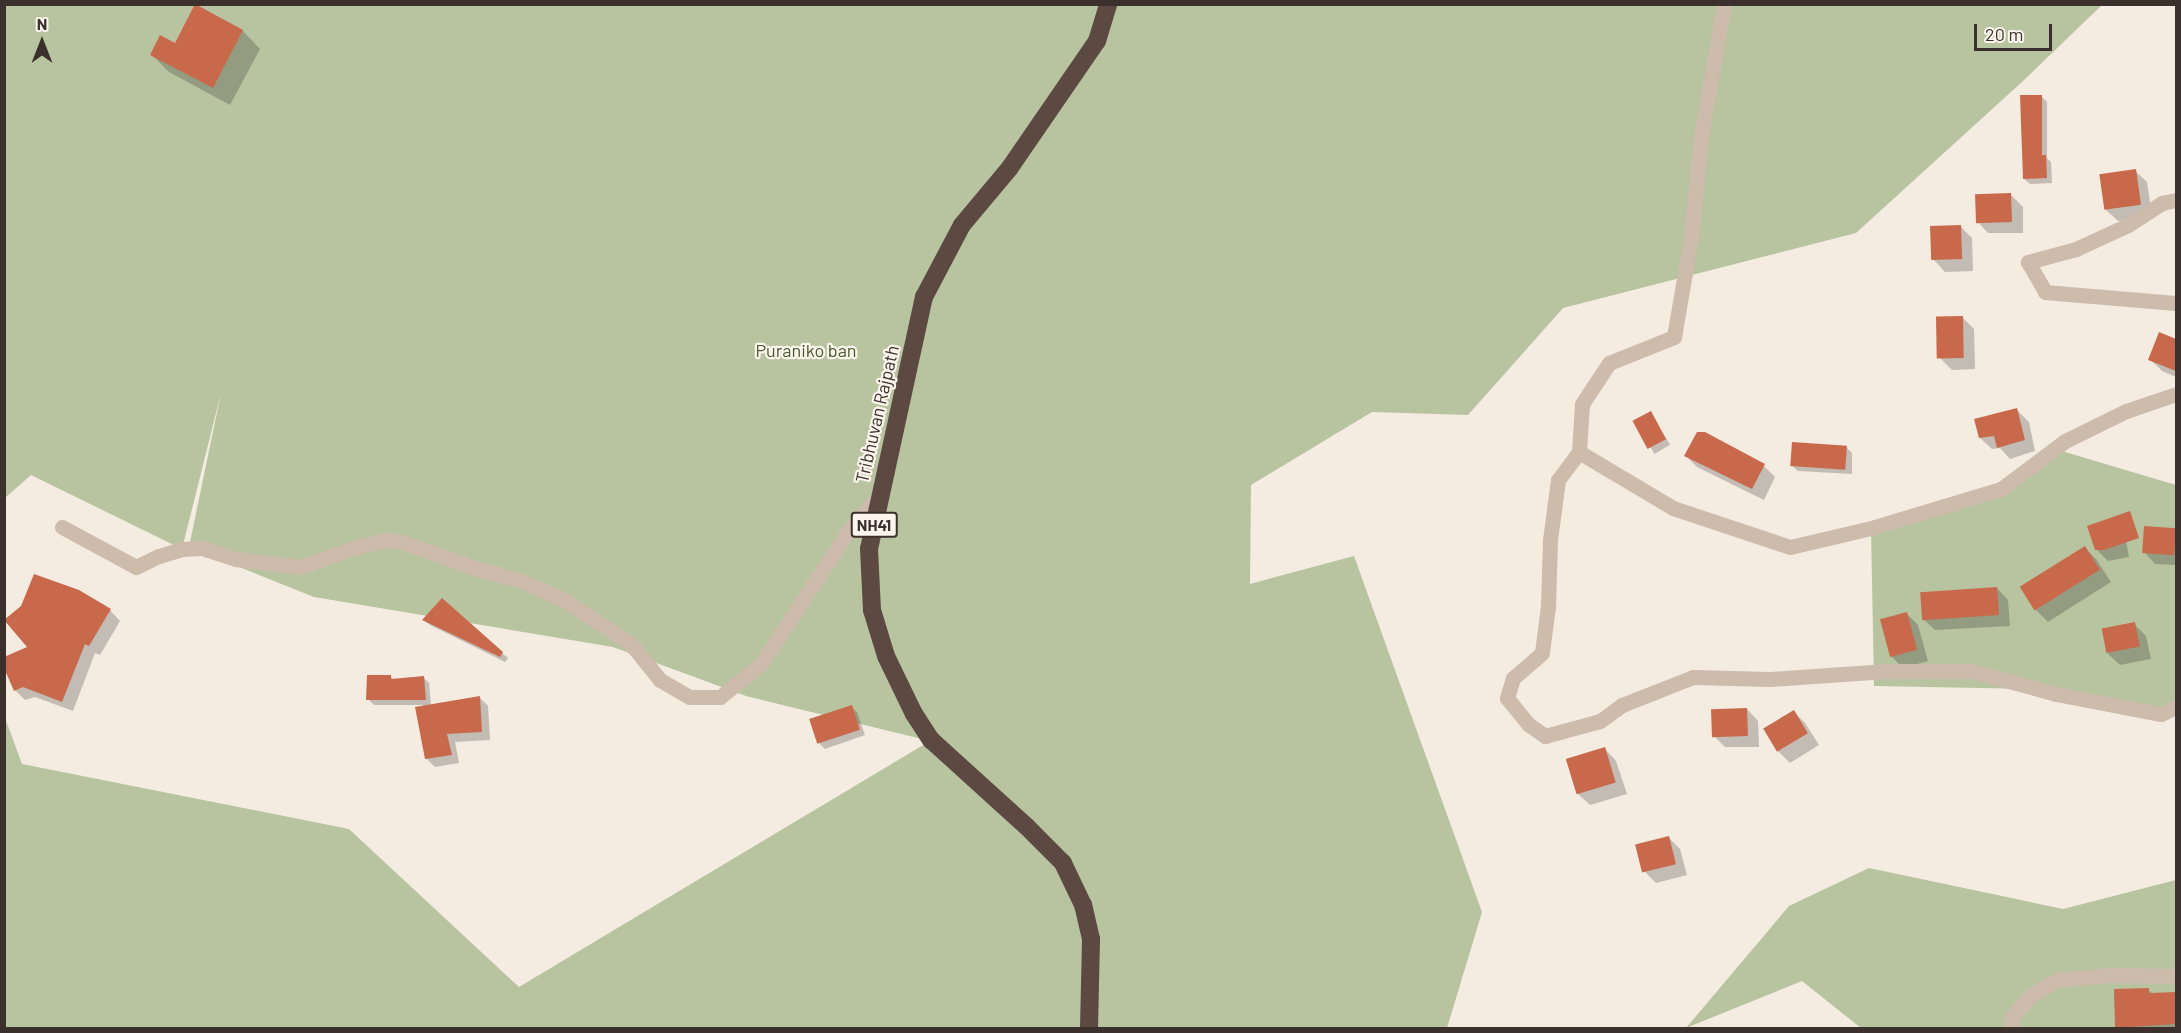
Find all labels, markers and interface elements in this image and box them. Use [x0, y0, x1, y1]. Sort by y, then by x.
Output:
north arrow [12, 12, 72, 72]
scale bar [1977, 12, 2055, 50]
text: N [37, 14, 47, 33]
text: 20 m [1985, 23, 2023, 45]
park label: Puraniko ban [755, 339, 857, 361]
street label: Tribhuvan Rajpath [851, 343, 903, 485]
road number: NH41 [850, 512, 898, 538]

